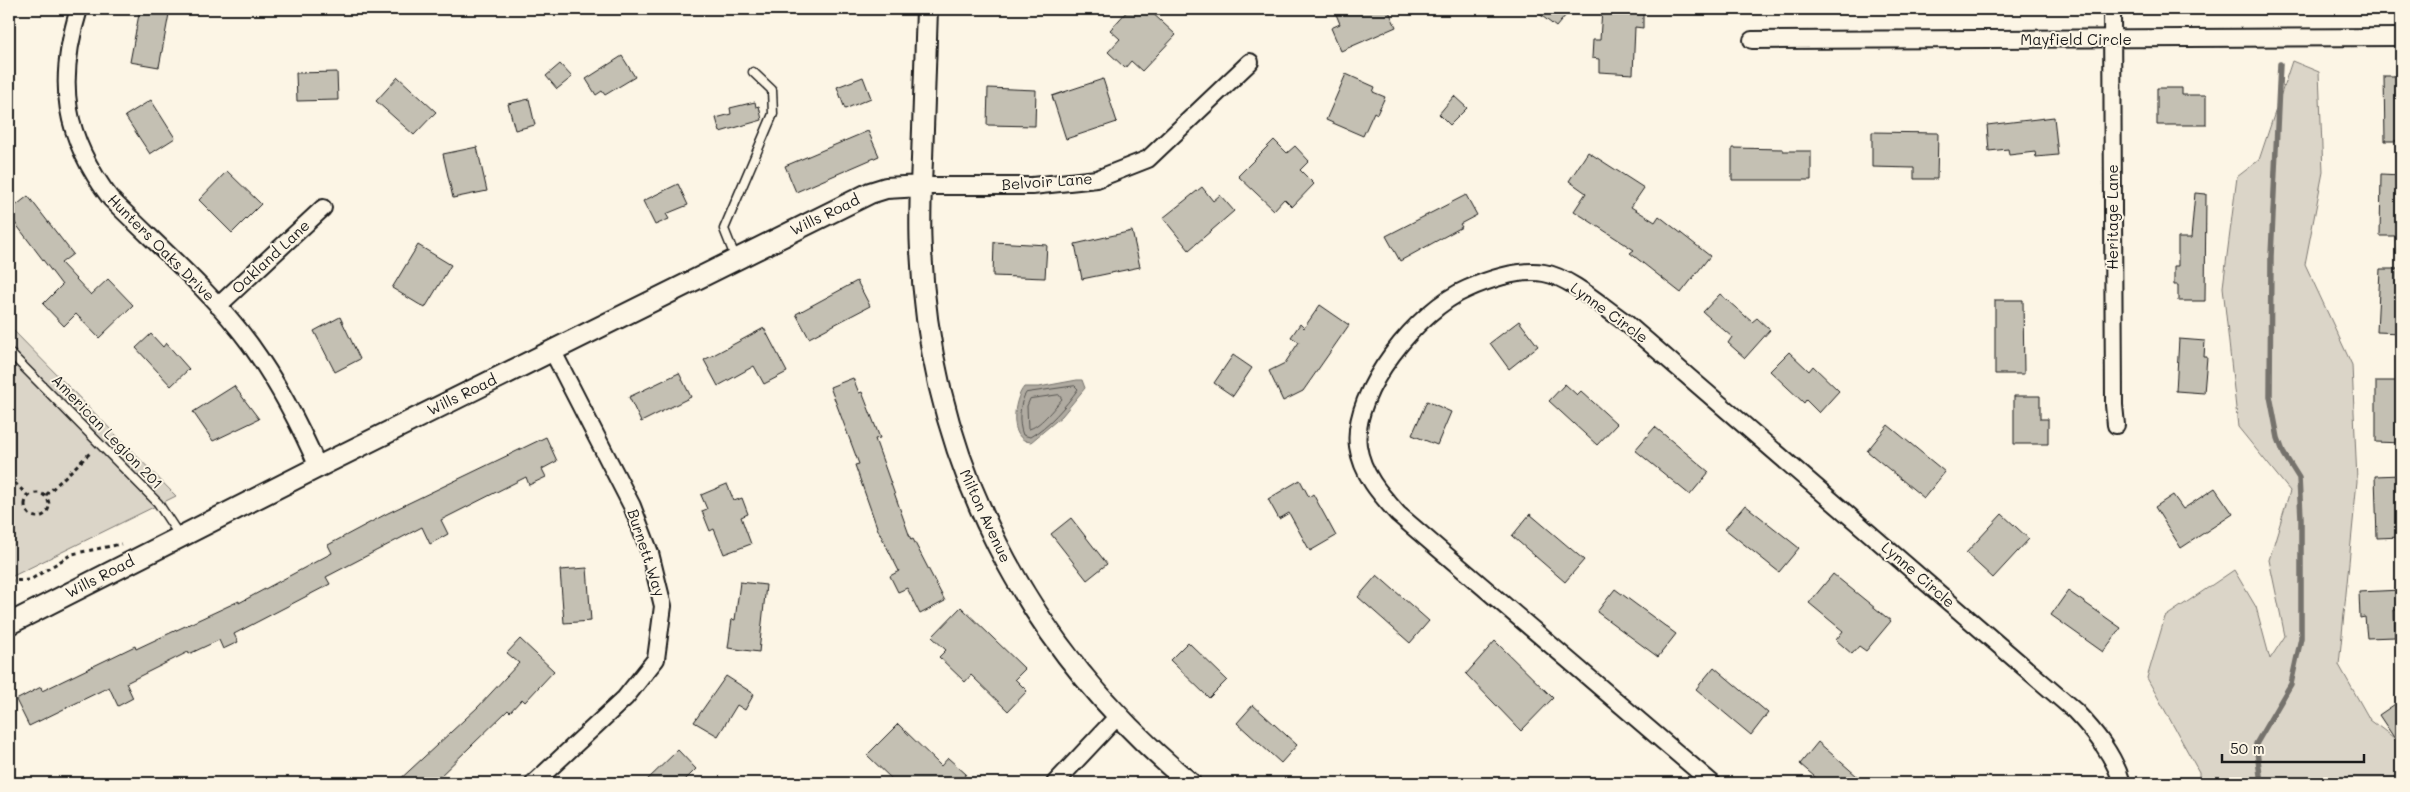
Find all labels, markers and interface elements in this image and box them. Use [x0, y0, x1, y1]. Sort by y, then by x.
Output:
street label: Mayfield Circle [2020, 29, 2132, 49]
street label: Heritage Lane [2102, 164, 2122, 270]
street label: Belvoir Lane [1001, 168, 1093, 194]
street label: Hunters Oaks Drive [104, 189, 220, 305]
street label: Wills Road [787, 189, 863, 239]
street label: Oakland Lane [227, 215, 314, 298]
street label: Lynne Circle [1567, 277, 1652, 347]
street label: Wills Road [424, 369, 500, 419]
street label: American Legion 201 [48, 370, 168, 493]
street label: Milton Avenue [956, 466, 1016, 565]
street label: Burnett Way [623, 506, 671, 599]
street label: Lynne Circle [1878, 537, 1960, 612]
street label: Wills Road [62, 550, 137, 602]
scale bar [2222, 732, 2365, 764]
text: 50 m [2230, 738, 2265, 758]

